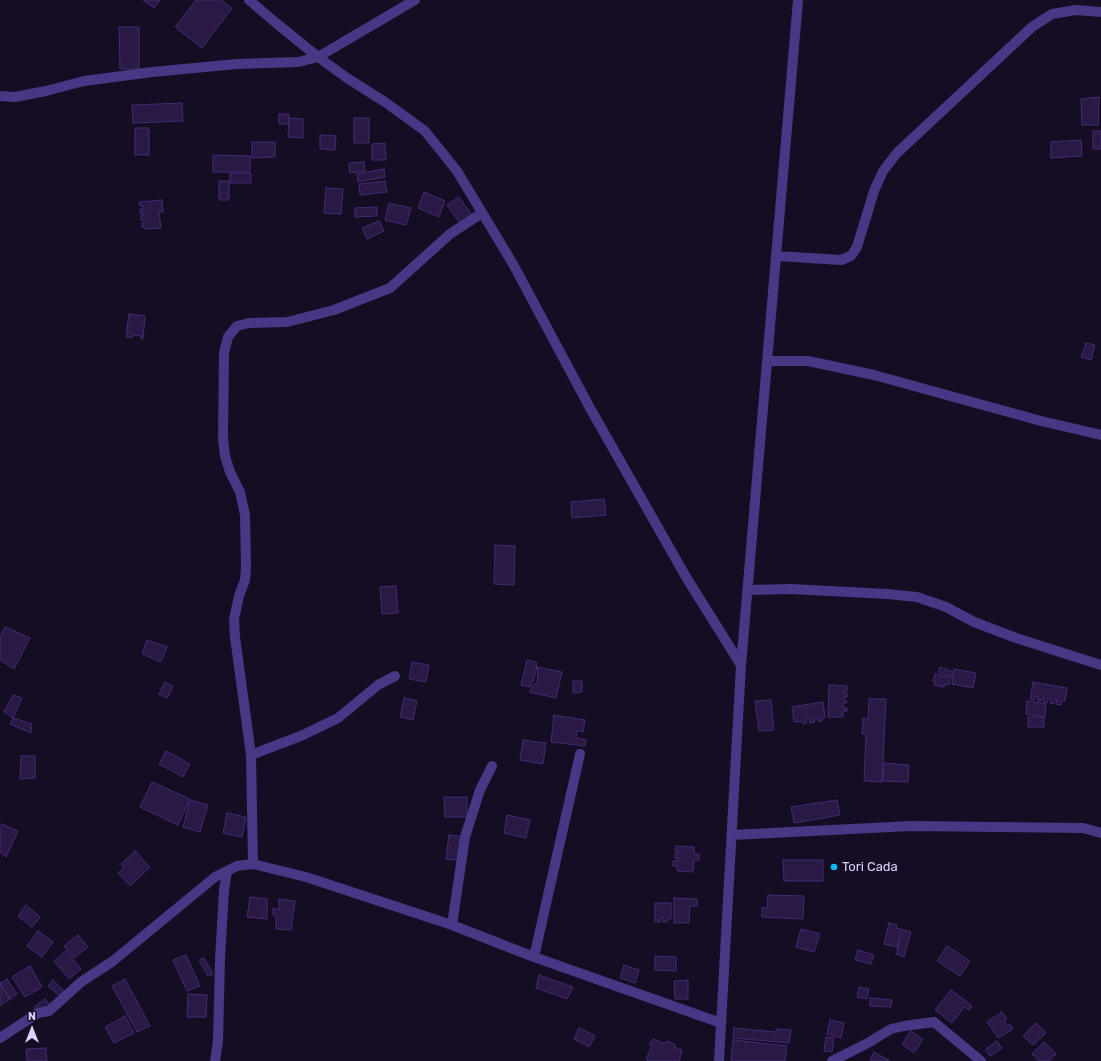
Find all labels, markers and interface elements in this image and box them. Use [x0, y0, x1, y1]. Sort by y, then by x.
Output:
place label: Tori Cada [842, 859, 898, 875]
marker: Tori Cada [829, 862, 839, 872]
north arrow [12, 1009, 52, 1049]
text: N [28, 1010, 36, 1023]

